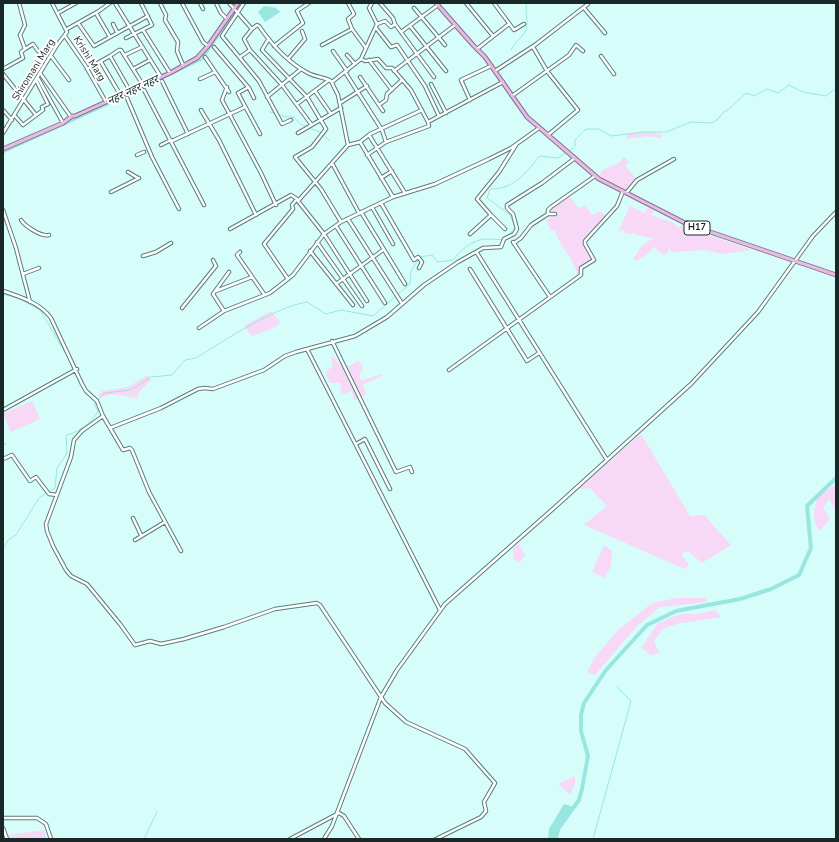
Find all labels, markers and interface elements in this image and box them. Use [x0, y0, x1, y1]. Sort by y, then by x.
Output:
street label: Krishi Marg [70, 34, 108, 84]
street label: Shiromani Marg [10, 37, 58, 103]
water label: नहर नहर नहर [105, 73, 161, 109]
road number: H17 [684, 221, 710, 235]

